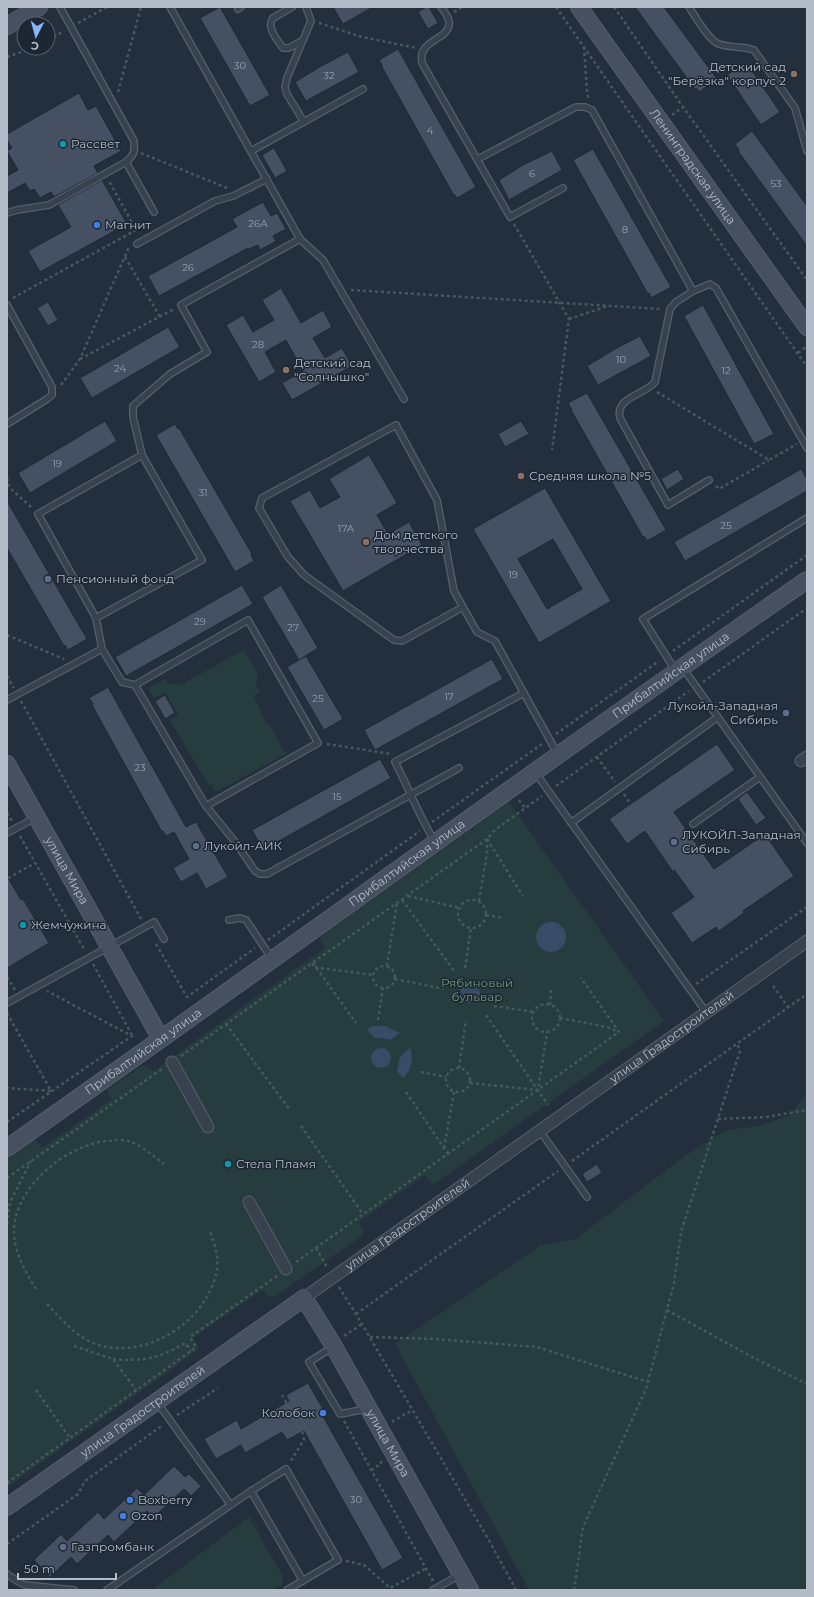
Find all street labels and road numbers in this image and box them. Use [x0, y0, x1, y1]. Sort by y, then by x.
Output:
street label: Ленинградская улица [647, 106, 739, 227]
street label: Прибалтийская улица [609, 628, 732, 721]
street label: Прибалтийская улица [345, 816, 468, 909]
street label: улица Мира [42, 833, 92, 907]
street label: улица Градостроителей [606, 987, 737, 1086]
street label: Прибалтийская улица [82, 1005, 204, 1098]
street label: улица Градостроителей [341, 1175, 472, 1274]
street label: улица Градостроителей [76, 1362, 208, 1461]
street label: улица Мира [363, 1405, 413, 1480]

